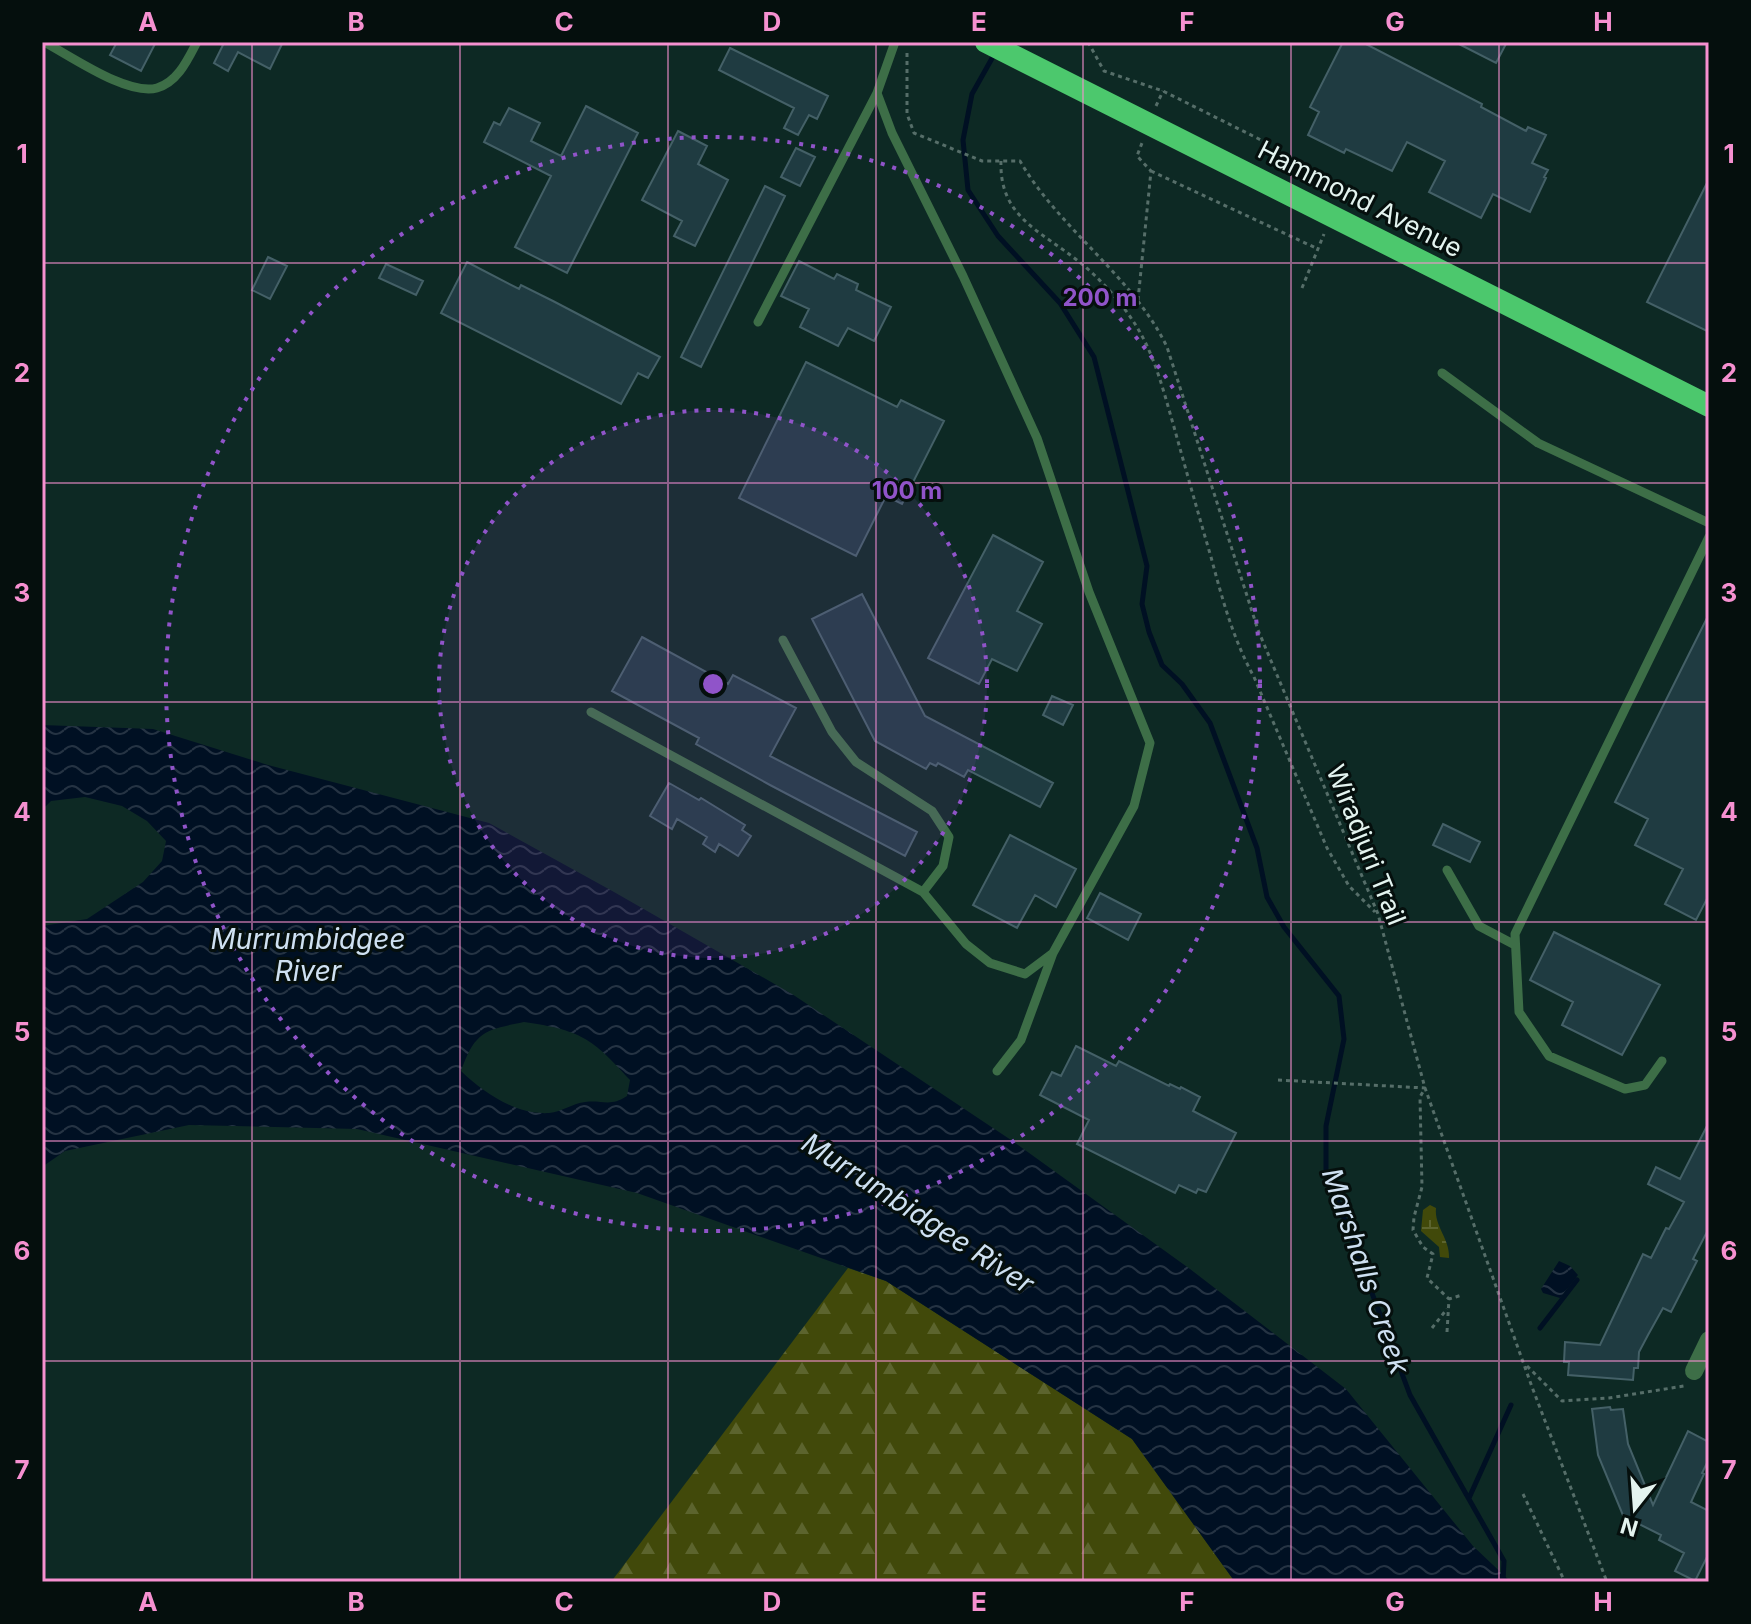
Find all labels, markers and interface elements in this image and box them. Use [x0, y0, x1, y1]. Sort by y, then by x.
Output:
text: A [138, 6, 158, 37]
text: B [347, 6, 365, 37]
text: C [554, 6, 574, 37]
text: D [763, 6, 781, 37]
text: E [971, 6, 987, 37]
text: F [1179, 6, 1195, 37]
text: G [1385, 6, 1405, 37]
text: H [1593, 6, 1613, 37]
street label: Hammond Avenue [1253, 134, 1468, 263]
text: 1 [16, 138, 28, 169]
text: 1 [1723, 138, 1735, 169]
text: 200 m [1062, 283, 1138, 312]
text: 2 [14, 357, 30, 388]
text: 2 [1721, 357, 1737, 388]
text: 100 m [872, 476, 942, 505]
text: 3 [14, 577, 30, 608]
text: 3 [1721, 577, 1737, 608]
centre of rings [699, 670, 727, 698]
street label: Wiradjuri Trail [1320, 760, 1413, 929]
text: 4 [13, 796, 31, 827]
text: 4 [1720, 796, 1738, 827]
water label: Murrumbidgee River [210, 922, 406, 988]
text: 5 [14, 1016, 30, 1047]
text: 5 [1721, 1016, 1737, 1047]
water label: Murrumbidgee River [796, 1125, 1042, 1301]
water label: Marshalls Creek [1315, 1163, 1417, 1379]
text: 6 [14, 1235, 30, 1266]
text: 6 [1721, 1235, 1737, 1266]
text: 7 [14, 1454, 30, 1485]
text: 7 [1721, 1454, 1737, 1485]
north arrow [1595, 1468, 1675, 1548]
text: N [1617, 1512, 1641, 1542]
text: A [138, 1586, 158, 1617]
text: B [347, 1586, 365, 1617]
text: C [554, 1586, 574, 1617]
text: D [763, 1586, 781, 1617]
text: E [971, 1586, 987, 1617]
text: F [1179, 1586, 1195, 1617]
text: G [1385, 1586, 1405, 1617]
text: H [1593, 1586, 1613, 1617]

